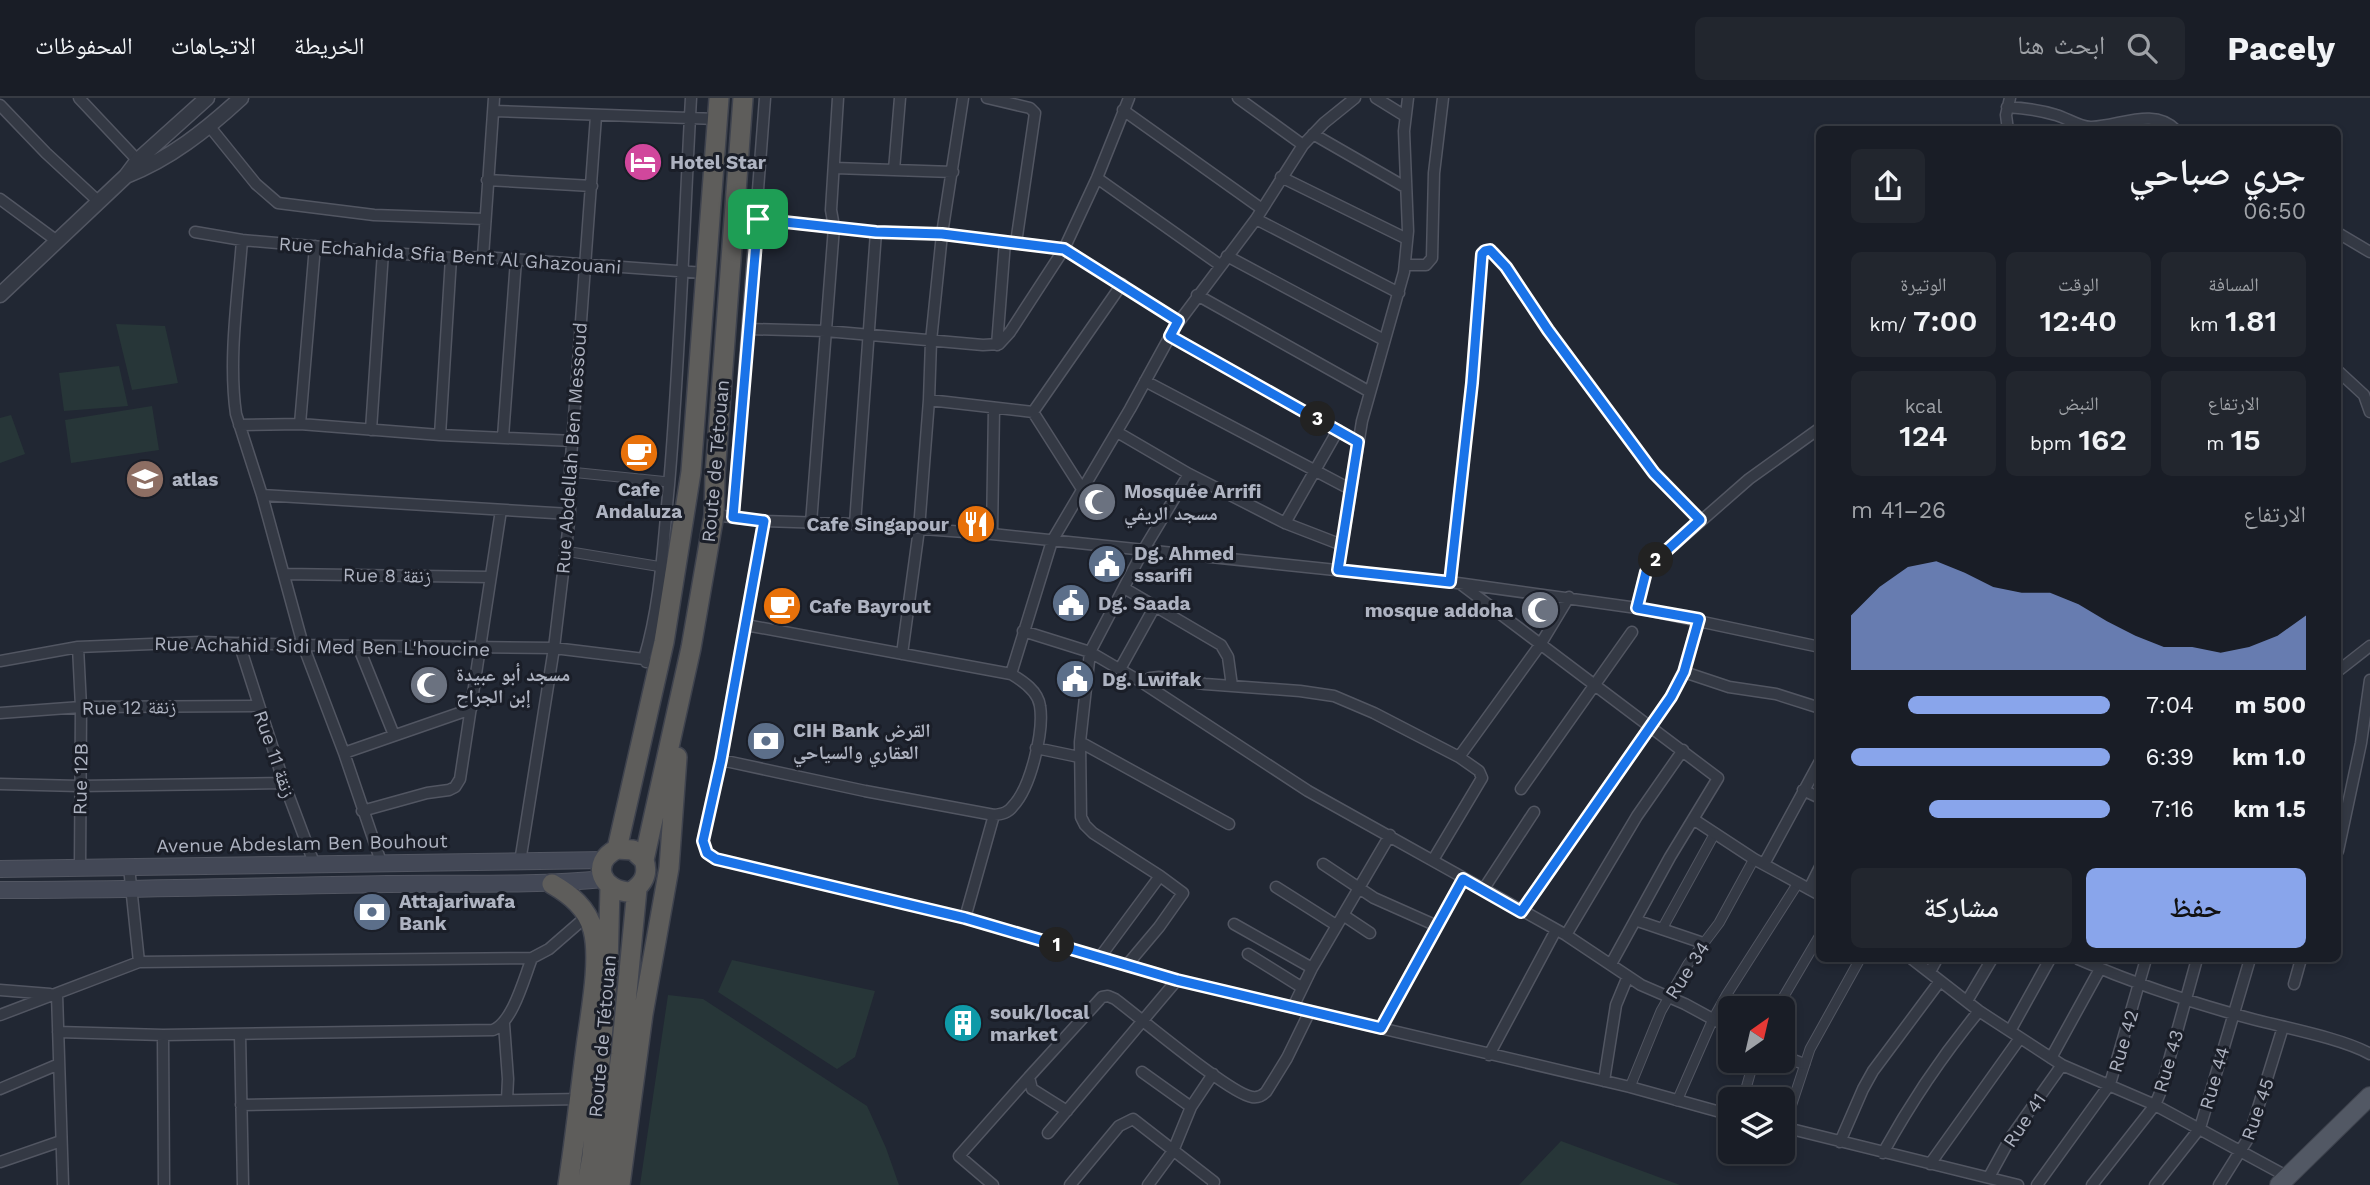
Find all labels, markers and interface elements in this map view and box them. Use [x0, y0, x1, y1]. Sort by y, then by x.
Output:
search box [1695, 17, 2185, 80]
icon: search [2123, 29, 2161, 67]
text: Pacely [2227, 29, 2335, 68]
text: ابحث هنا [2017, 30, 2105, 60]
text: المحفوظات [35, 32, 133, 60]
text: الاتجاهات [171, 32, 256, 60]
text: الخريطة [294, 32, 365, 60]
hotel icon: Hotel Star [622, 141, 664, 183]
button: share [1851, 149, 1925, 223]
text: جري صباحي [2128, 150, 2306, 194]
place label: Hotel Star [670, 151, 767, 174]
pin [728, 189, 788, 249]
text: 06:50 [2243, 198, 2306, 225]
icon: arrive [739, 200, 777, 238]
street label: Rue Echahida Sfia Bent Al Ghazouani [278, 232, 622, 279]
text: الوتيرة [1900, 273, 1947, 296]
text: الوقت [2058, 273, 2099, 296]
text: المسافة [2208, 273, 2259, 296]
text: 7:00 [1913, 303, 1978, 338]
text: 12:40 [2040, 303, 2117, 338]
text: 1.81 [2225, 303, 2277, 338]
text: /km [1869, 313, 1913, 336]
text: km [2190, 313, 2225, 336]
street label: Rue Abdellah Ben Messoud [551, 321, 592, 575]
street label: Route de Tétouan [697, 379, 734, 543]
text: النبض [2058, 392, 2099, 415]
text: الارتفاع [2208, 392, 2259, 415]
text: kcal [1905, 395, 1942, 418]
pin: 3 [1300, 402, 1336, 436]
text: 3 [1312, 407, 1323, 430]
text: 124 [1899, 418, 1948, 453]
text: 162 [2078, 422, 2127, 457]
text: 15 [2231, 422, 2261, 457]
cafe icon: Cafe Andaluza [618, 432, 660, 474]
text: bpm [2030, 432, 2078, 455]
text: m [2206, 432, 2231, 455]
school or university icon: atlas [124, 458, 166, 500]
place label: atlas [172, 468, 218, 491]
place label: Cafe Andaluza [596, 478, 682, 523]
place label: Mosquée Arrifi مسجد الريفي [1124, 480, 1262, 529]
mosque icon: Mosquée Arrifi مسجد الريفي [1076, 481, 1118, 523]
text: 26–41 m [1851, 497, 1946, 524]
text: الارتفاع [2243, 501, 2306, 528]
restaurant icon: Cafe Singapour [955, 503, 997, 545]
place label: Cafe Singapour [806, 513, 950, 536]
place label: Dg. Ahmed ssarifi [1134, 542, 1234, 587]
pin: 2 [1638, 542, 1674, 578]
public building icon: Dg. Ahmed ssarifi [1086, 543, 1128, 585]
text: 2 [1650, 548, 1661, 571]
street label: Rue 8 زنقة [343, 563, 431, 588]
public building icon: Dg. Saada [1050, 582, 1092, 624]
cafe icon: Cafe Bayrout [761, 585, 803, 627]
mosque icon: mosque addoha [1519, 589, 1561, 631]
place label: Dg. Saada [1098, 592, 1191, 615]
place label: Cafe Bayrout [809, 595, 931, 618]
place label: mosque addoha [1365, 599, 1513, 622]
street label: Rue Achahid Sidi Med Ben L'houcine [154, 632, 490, 661]
public building icon: Dg. Lwifak [1054, 658, 1096, 700]
place label: مسجد أبو عبيدة إبن الجراح [456, 663, 570, 709]
mosque icon: مسجد أبو عبيدة إبن الجراح [408, 664, 450, 706]
place label: Dg. Lwifak [1102, 668, 1201, 691]
text: 7:04 [2146, 692, 2194, 719]
text: 500 m [2235, 692, 2306, 719]
street label: Rue 12 زنقة [81, 695, 177, 720]
street label: Rue 11 زنقة [249, 707, 300, 801]
place label: CIH Bank القرض العقاري والسياحي [793, 719, 931, 768]
bank icon: CIH Bank القرض العقاري والسياحي [745, 720, 787, 762]
street label: Rue 12B [68, 743, 93, 815]
text: 6:39 [2146, 744, 2194, 771]
text: 1.0 km [2232, 744, 2306, 771]
text: 7:16 [2151, 796, 2194, 823]
text: 1.5 km [2233, 796, 2306, 823]
street label: Avenue Abdeslam Ben Bouhout [156, 829, 448, 858]
button: مشاركة [1851, 868, 2072, 948]
button: حفظ [2086, 868, 2306, 948]
place label: Attajariwafa Bank [399, 890, 515, 935]
bank icon: Attajariwafa Bank [351, 891, 393, 933]
pin: 1 [1040, 928, 1074, 962]
text: 1 [1052, 933, 1061, 956]
street label: Rue 34 [1660, 937, 1715, 1003]
street label: Route de Tétouan [584, 954, 621, 1118]
north arrow [1718, 996, 1796, 1073]
map controls [1718, 996, 1795, 1164]
place label: souk/local market [990, 1001, 1090, 1046]
building icon: souk/local market [942, 1002, 984, 1044]
street label: Rue 42 [2104, 1007, 2143, 1075]
street label: Rue 43 [2149, 1027, 2188, 1095]
street label: Rue 44 [2194, 1044, 2234, 1112]
street label: Rue 45 [2236, 1075, 2279, 1143]
button: layers [1718, 1087, 1795, 1164]
street label: Rue 41 [1998, 1089, 2051, 1152]

